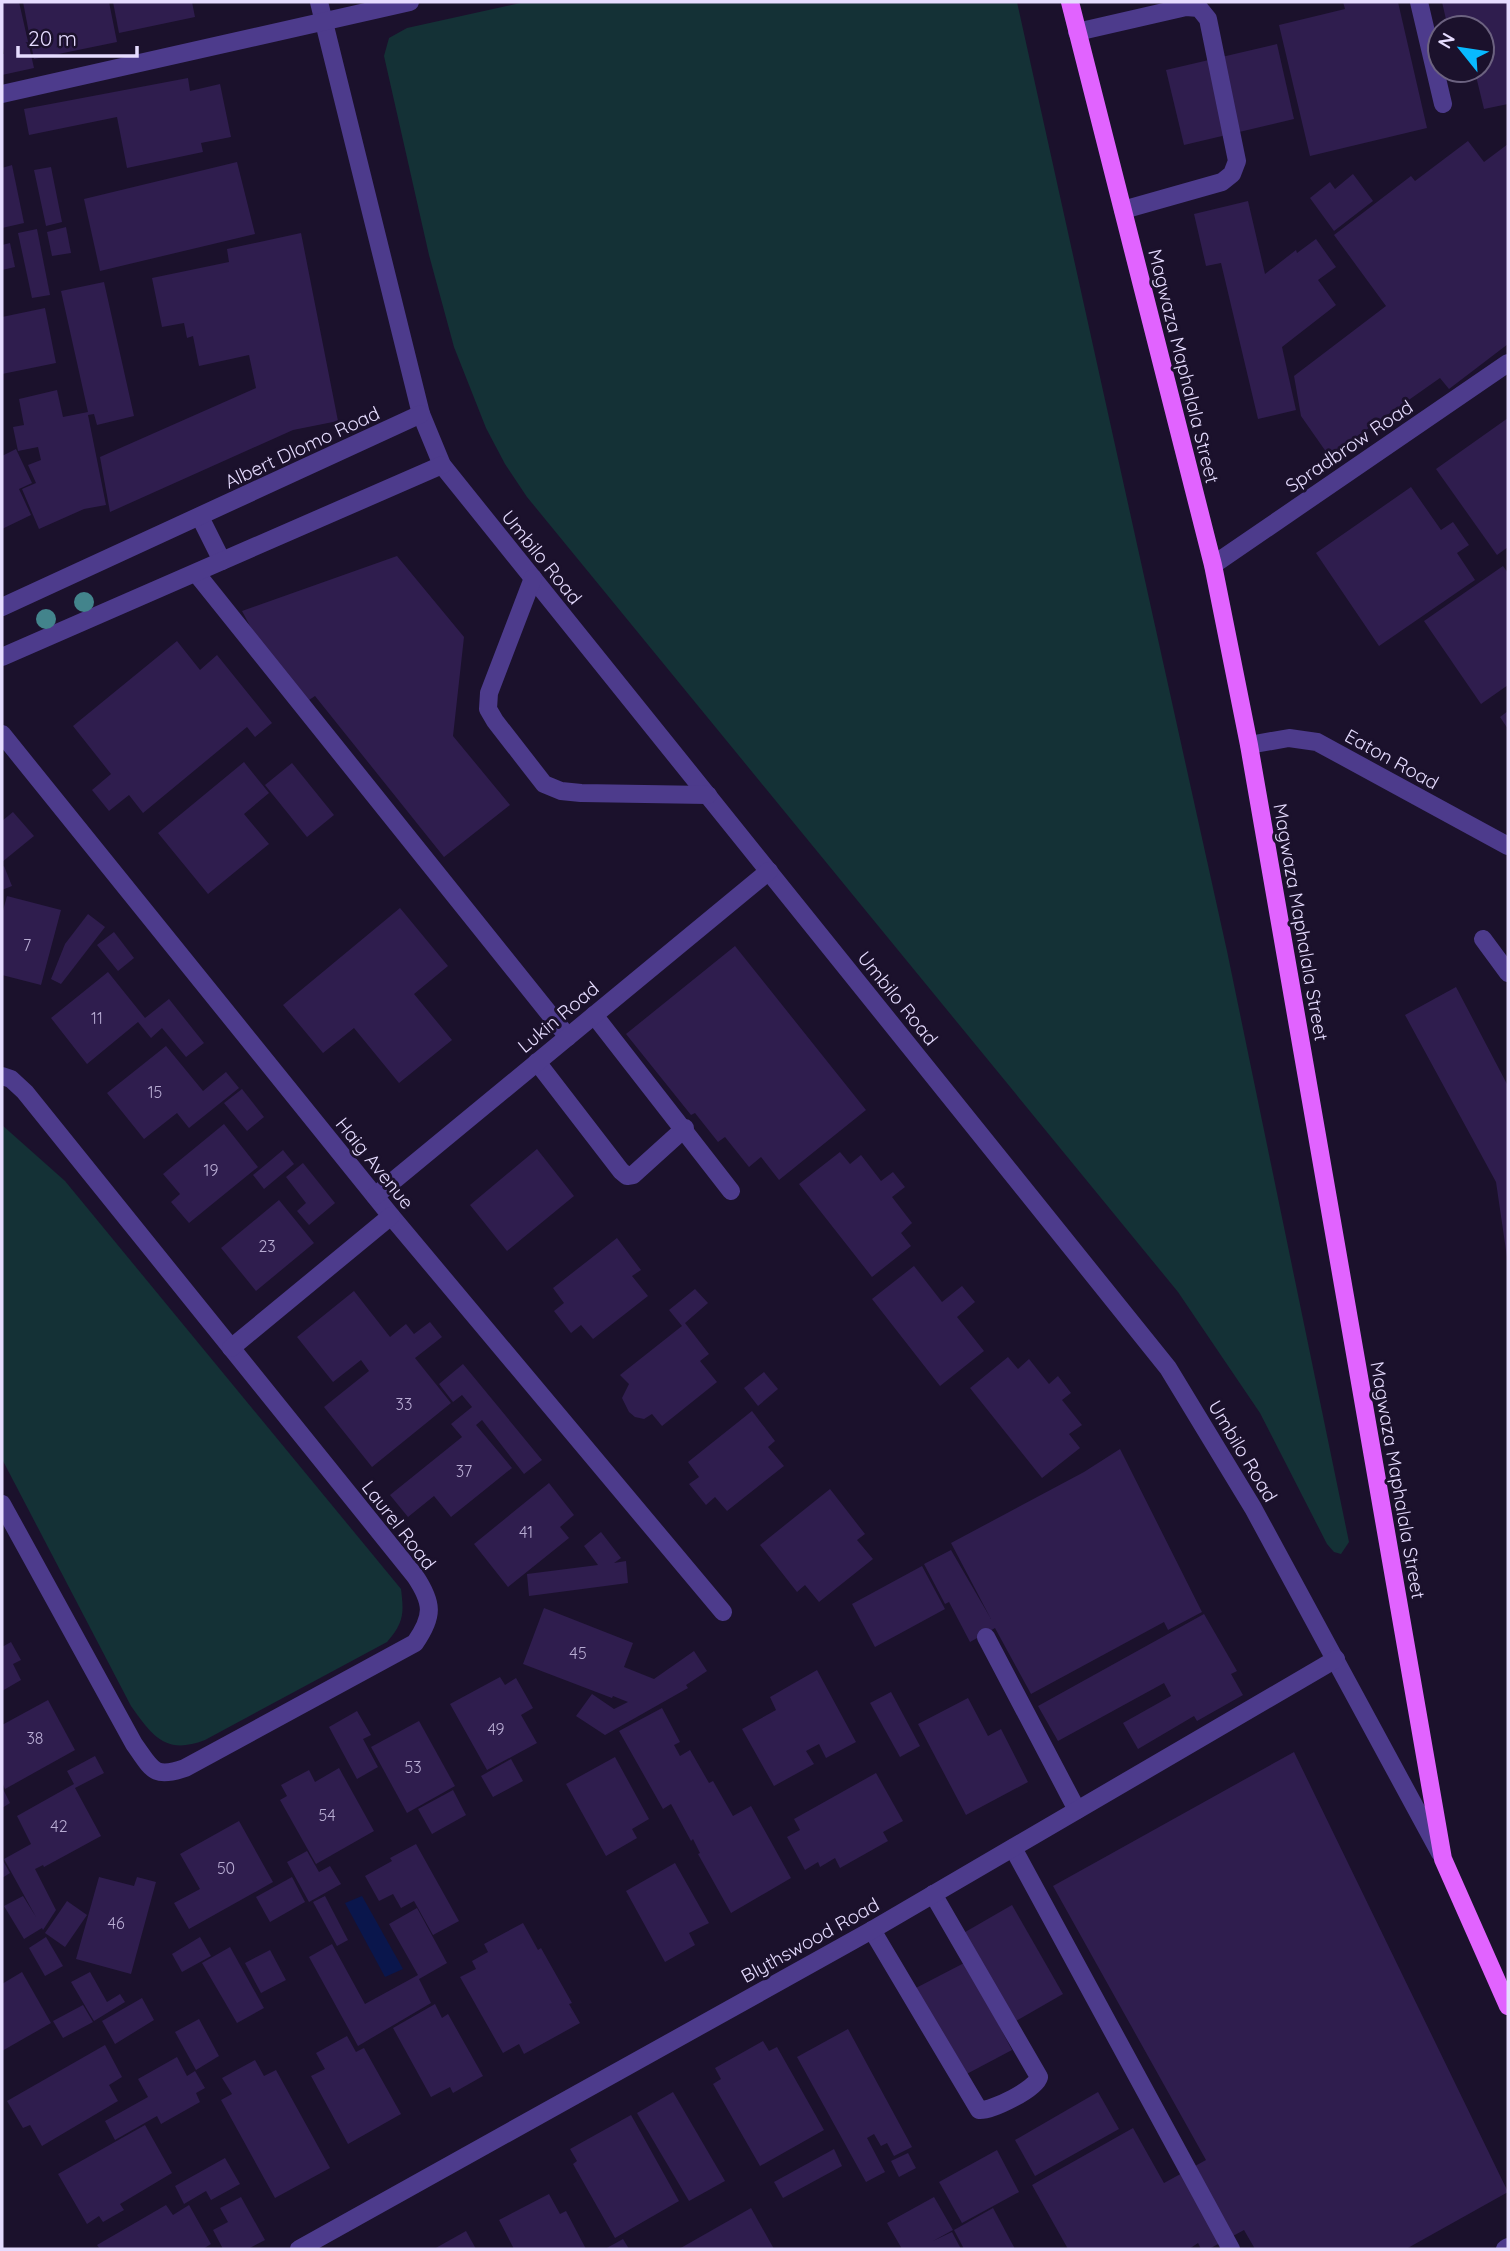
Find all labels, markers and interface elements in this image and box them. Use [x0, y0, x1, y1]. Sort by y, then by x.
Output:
scale bar [18, 14, 136, 58]
north arrow [1426, 14, 1496, 84]
text: 20 m [28, 25, 77, 51]
text: N [1432, 28, 1460, 53]
street label: Magwaza Maphalala Street [1143, 246, 1225, 486]
street label: Spradbrow Road [1281, 394, 1417, 498]
street label: Albert Dlomo Road [221, 401, 383, 493]
street label: Umbilo Road [497, 505, 587, 609]
street label: Eaton Road [1341, 723, 1443, 795]
street label: Magwaza Maphalala Street [1268, 801, 1334, 1043]
house number: 7 [23, 935, 31, 955]
street label: Umbilo Road [853, 946, 943, 1050]
street label: Lukin Road [513, 976, 603, 1058]
house number: 11 [91, 1008, 103, 1028]
house number: 15 [148, 1082, 162, 1102]
street label: Haig Avenue [331, 1112, 419, 1214]
house number: 19 [204, 1160, 218, 1180]
house number: 23 [258, 1236, 276, 1256]
street label: Magwaza Maphalala Street [1365, 1359, 1431, 1601]
house number: 33 [396, 1394, 412, 1414]
street label: Umbilo Road [1203, 1396, 1283, 1506]
house number: 37 [456, 1461, 472, 1481]
street label: Laurel Road [357, 1476, 441, 1574]
house number: 41 [519, 1522, 533, 1542]
house number: 45 [569, 1643, 587, 1663]
house number: 49 [487, 1719, 505, 1739]
house number: 38 [26, 1728, 44, 1748]
house number: 53 [404, 1757, 422, 1777]
house number: 54 [318, 1805, 336, 1825]
house number: 42 [50, 1816, 68, 1836]
house number: 50 [217, 1858, 235, 1878]
street label: Blythswood Road [737, 1892, 883, 1988]
house number: 46 [107, 1913, 125, 1933]

